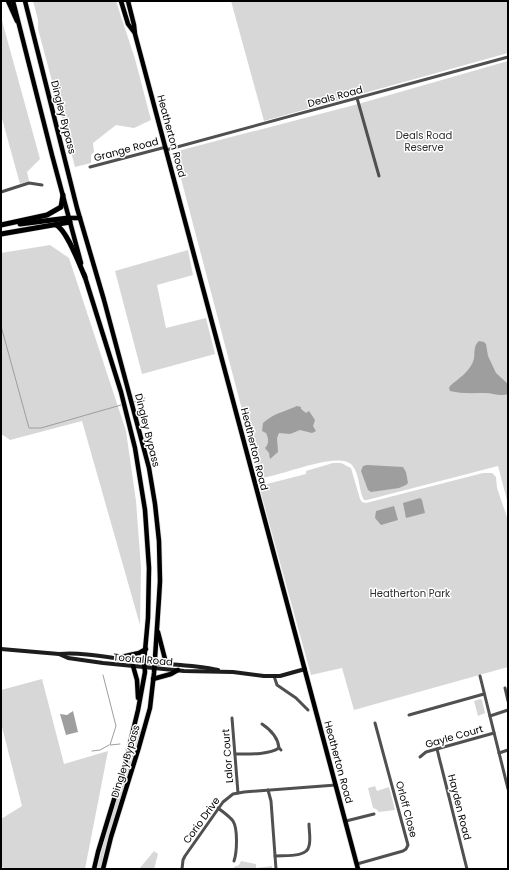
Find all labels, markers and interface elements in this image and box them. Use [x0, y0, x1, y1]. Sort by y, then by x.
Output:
street label: Dingley Bypass [47, 79, 80, 156]
street label: Deals Road [306, 82, 364, 111]
street label: Heatherton Road [153, 93, 190, 179]
park label: Deals Road Reserve [396, 128, 452, 155]
street label: Grange Road [92, 134, 160, 165]
street label: Dingley Bypass [131, 392, 164, 469]
street label: Heatherton Road [237, 406, 272, 492]
park label: Heatherton Park [370, 586, 451, 601]
street label: Tootal Road [113, 649, 173, 670]
street label: Heatherton Road [320, 719, 357, 805]
street label: Gayle Court [424, 721, 485, 752]
street label: Dingley Bypass [107, 723, 144, 799]
street label: Lalor Court [218, 728, 237, 784]
street label: Hayden Road [444, 773, 475, 842]
street label: Orloff Close [392, 779, 421, 839]
street label: Corio Drive [179, 794, 223, 847]

